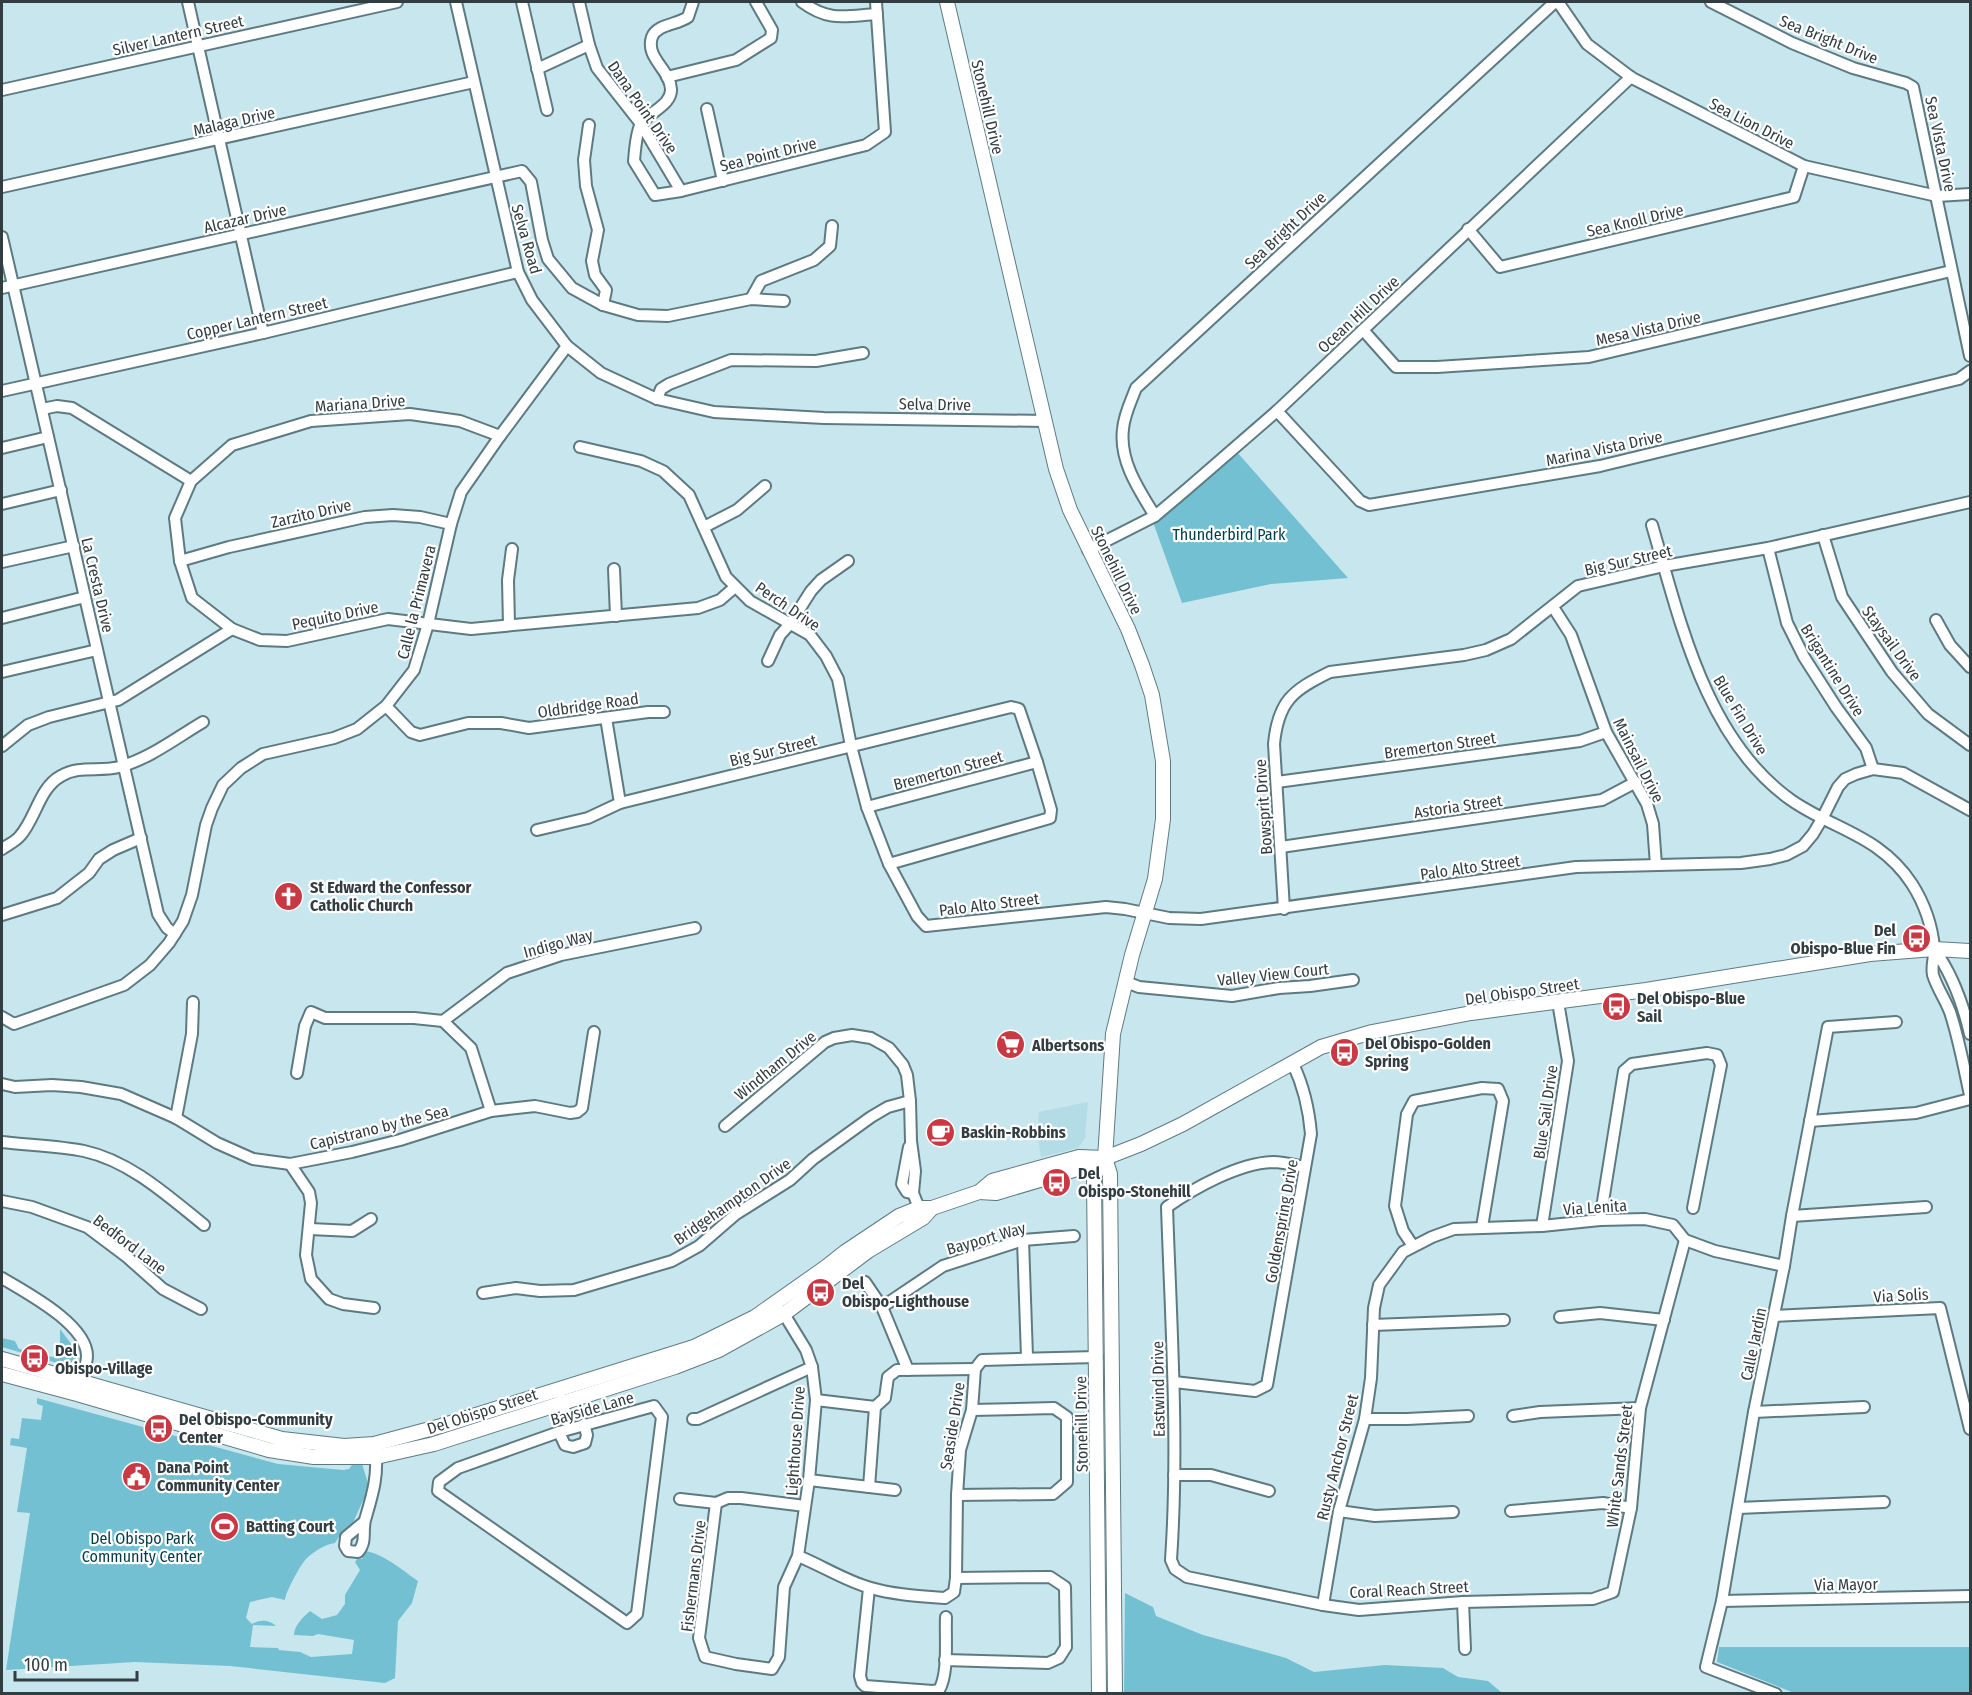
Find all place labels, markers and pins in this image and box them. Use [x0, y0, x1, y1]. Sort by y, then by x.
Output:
place label: St Edward the Confessor Catholic Church [310, 878, 472, 915]
church icon: St Edward the Confessor Catholic Church [273, 880, 305, 912]
place label: Del Obispo-Blue Fin [1791, 921, 1897, 958]
bus stop icon: Del Obispo-Blue Fin [1901, 923, 1933, 955]
place label: Del Obispo-Blue Sail [1637, 989, 1745, 1026]
bus stop icon: Del Obispo-Blue Sail [1600, 991, 1632, 1023]
supermarket icon: Albertsons [995, 1029, 1027, 1061]
place label: Del Obispo-Golden Spring [1365, 1034, 1491, 1071]
place label: Albertsons [1031, 1036, 1104, 1055]
bus stop icon: Del Obispo-Golden Spring [1328, 1036, 1360, 1068]
cafe icon: Baskin-Robbins [924, 1116, 956, 1148]
place label: Baskin-Robbins [961, 1123, 1066, 1142]
place label: Del Obispo-Stonehill [1078, 1164, 1191, 1201]
bus stop icon: Del Obispo-Stonehill [1041, 1166, 1073, 1198]
place label: Del Obispo-Lighthouse [842, 1274, 969, 1311]
bus stop icon: Del Obispo-Lighthouse [805, 1276, 837, 1308]
place label: Del Obispo-Village [55, 1341, 153, 1378]
bus stop icon: Del Obispo-Village [18, 1343, 50, 1375]
place label: Del Obispo-Community Center [179, 1410, 333, 1447]
bus stop icon: Del Obispo-Community Center [142, 1412, 174, 1444]
place label: Dana Point Community Center [157, 1458, 279, 1495]
public building icon: Dana Point Community Center [120, 1460, 152, 1492]
sports icon: Batting Court [209, 1510, 241, 1542]
place label: Batting Court [246, 1517, 335, 1536]

